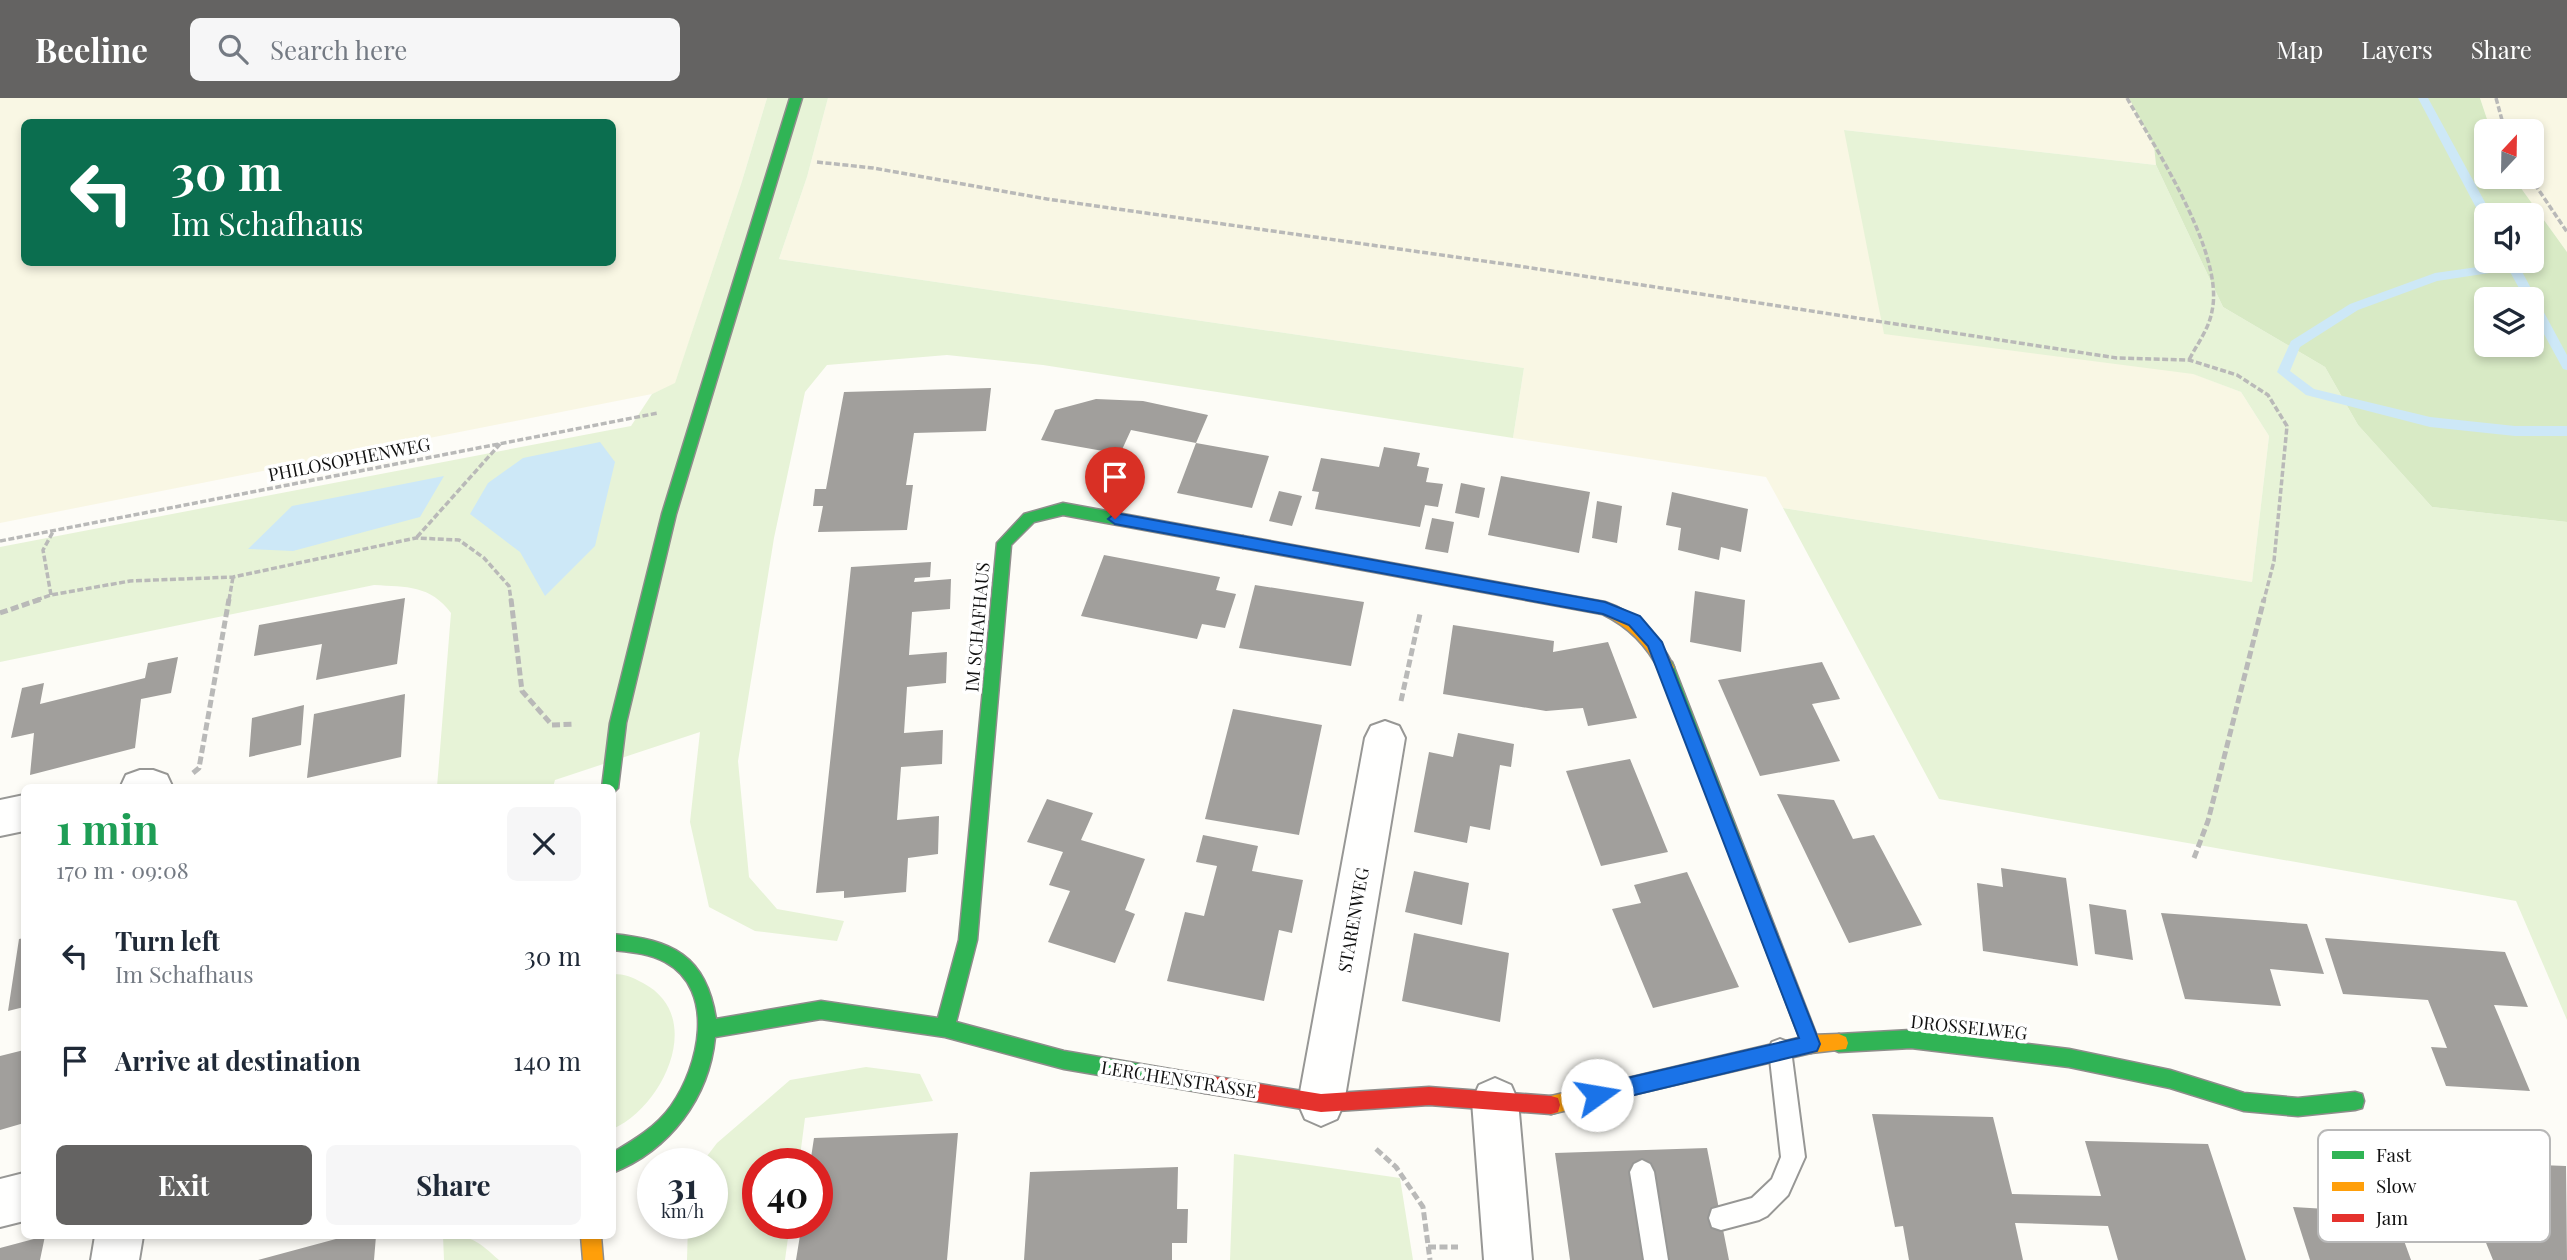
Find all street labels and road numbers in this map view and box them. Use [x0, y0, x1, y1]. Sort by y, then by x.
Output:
street label: PHILOSOPHENWEG [266, 431, 433, 487]
street label: IM SCHAFHAUS [959, 561, 995, 693]
street label: STARENWEG [1332, 865, 1374, 974]
street label: DROSSELWEG [1909, 1009, 2029, 1045]
street label: LERCHENSTRASSE [1099, 1055, 1259, 1103]

